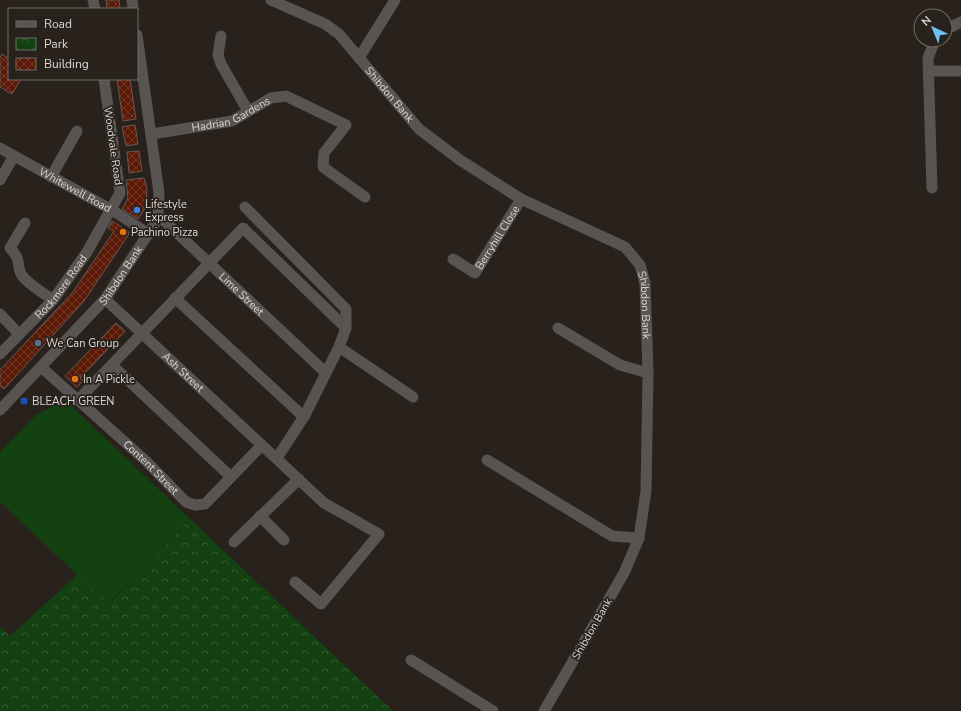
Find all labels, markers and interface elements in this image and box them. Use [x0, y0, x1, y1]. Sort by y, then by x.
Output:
legend [8, 8, 138, 80]
north arrow [913, 8, 953, 48]
text: N [918, 13, 935, 29]
text: Road [44, 16, 72, 32]
text: Park [44, 36, 69, 52]
text: Building [44, 56, 89, 72]
street label: Shibdon Bank [362, 63, 418, 126]
street label: Hadrian Gardens [190, 93, 273, 135]
street label: Woodvale Road [100, 106, 126, 186]
street label: Whitewell Road [36, 164, 114, 216]
place label: Lifestyle Express [145, 197, 187, 225]
street label: Berryhill Close [471, 202, 523, 272]
marker: Lifestyle Express [132, 205, 142, 215]
place label: Pachino Pizza [131, 225, 198, 240]
marker: Pachino Pizza [118, 227, 128, 237]
street label: Shibdon Bank [95, 242, 146, 309]
street label: Rockmore Road [31, 251, 90, 322]
street label: Lime Street [216, 269, 268, 319]
street label: Shibdon Bank [634, 269, 654, 340]
place label: We Can Group [46, 336, 119, 351]
marker: We Can Group [33, 338, 43, 348]
street label: Ash Street [159, 349, 208, 395]
place label: In A Pickle [83, 372, 135, 387]
marker: In A Pickle [70, 374, 80, 384]
place label: BLEACH GREEN [32, 394, 114, 409]
marker: BLEACH GREEN [19, 396, 29, 406]
street label: Content Street [120, 437, 182, 498]
street label: Shibdon Bank [568, 595, 616, 662]

